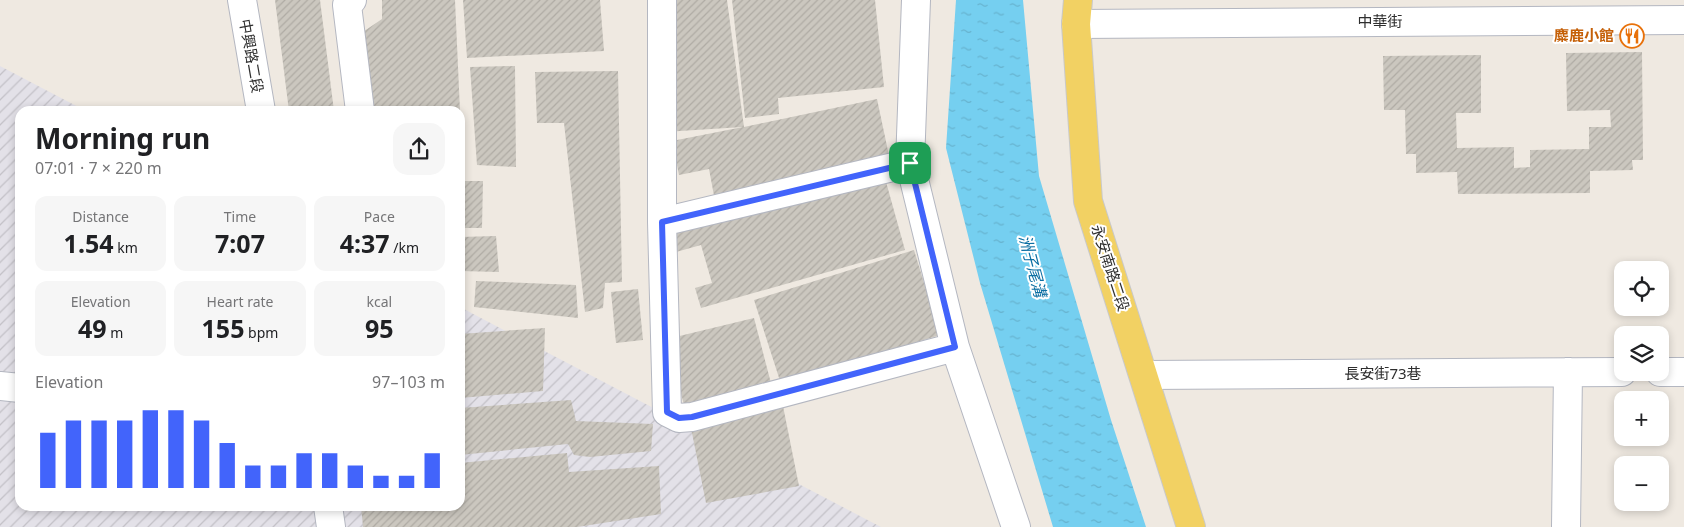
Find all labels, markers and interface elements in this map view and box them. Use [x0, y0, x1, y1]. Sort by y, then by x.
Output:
street label: 中華街 [1357, 11, 1403, 31]
street label: 中興路二段 [236, 17, 268, 95]
restaurant icon: 麋鹿小館 [1619, 23, 1645, 49]
place label: 麋鹿小館 [1554, 25, 1614, 45]
text: Morning run [35, 119, 210, 157]
button: share [393, 123, 445, 175]
pin [889, 142, 931, 184]
icon: arrive [896, 149, 924, 177]
text: 07:01 · 7 × 220 m [35, 157, 162, 179]
text: Distance [72, 207, 129, 226]
text: Time [224, 207, 256, 226]
text: Pace [364, 207, 395, 226]
street label: 永安南路二段 [1088, 222, 1134, 314]
text: 1.54 [64, 226, 114, 260]
text: 7:07 [215, 226, 265, 260]
text: 4:37 [340, 226, 390, 260]
water label: 洲子尾溝 [1014, 232, 1052, 302]
text: km [114, 238, 138, 257]
text: /km [390, 238, 419, 257]
map controls [1614, 261, 1669, 511]
button: locate [1614, 261, 1669, 316]
text: Elevation [71, 292, 131, 311]
text: Heart rate [207, 292, 273, 311]
text: kcal [366, 292, 392, 311]
text: 49 [78, 311, 107, 345]
text: 155 [202, 311, 244, 345]
text: 95 [365, 311, 394, 345]
text: m [107, 323, 123, 342]
text: bpm [244, 323, 278, 342]
button: layers [1614, 326, 1669, 381]
street label: 長安街73巷 [1344, 363, 1422, 383]
text: Elevation [35, 371, 103, 393]
text: 97–103 m [372, 371, 445, 393]
button: + [1614, 391, 1669, 446]
button: − [1614, 456, 1669, 511]

